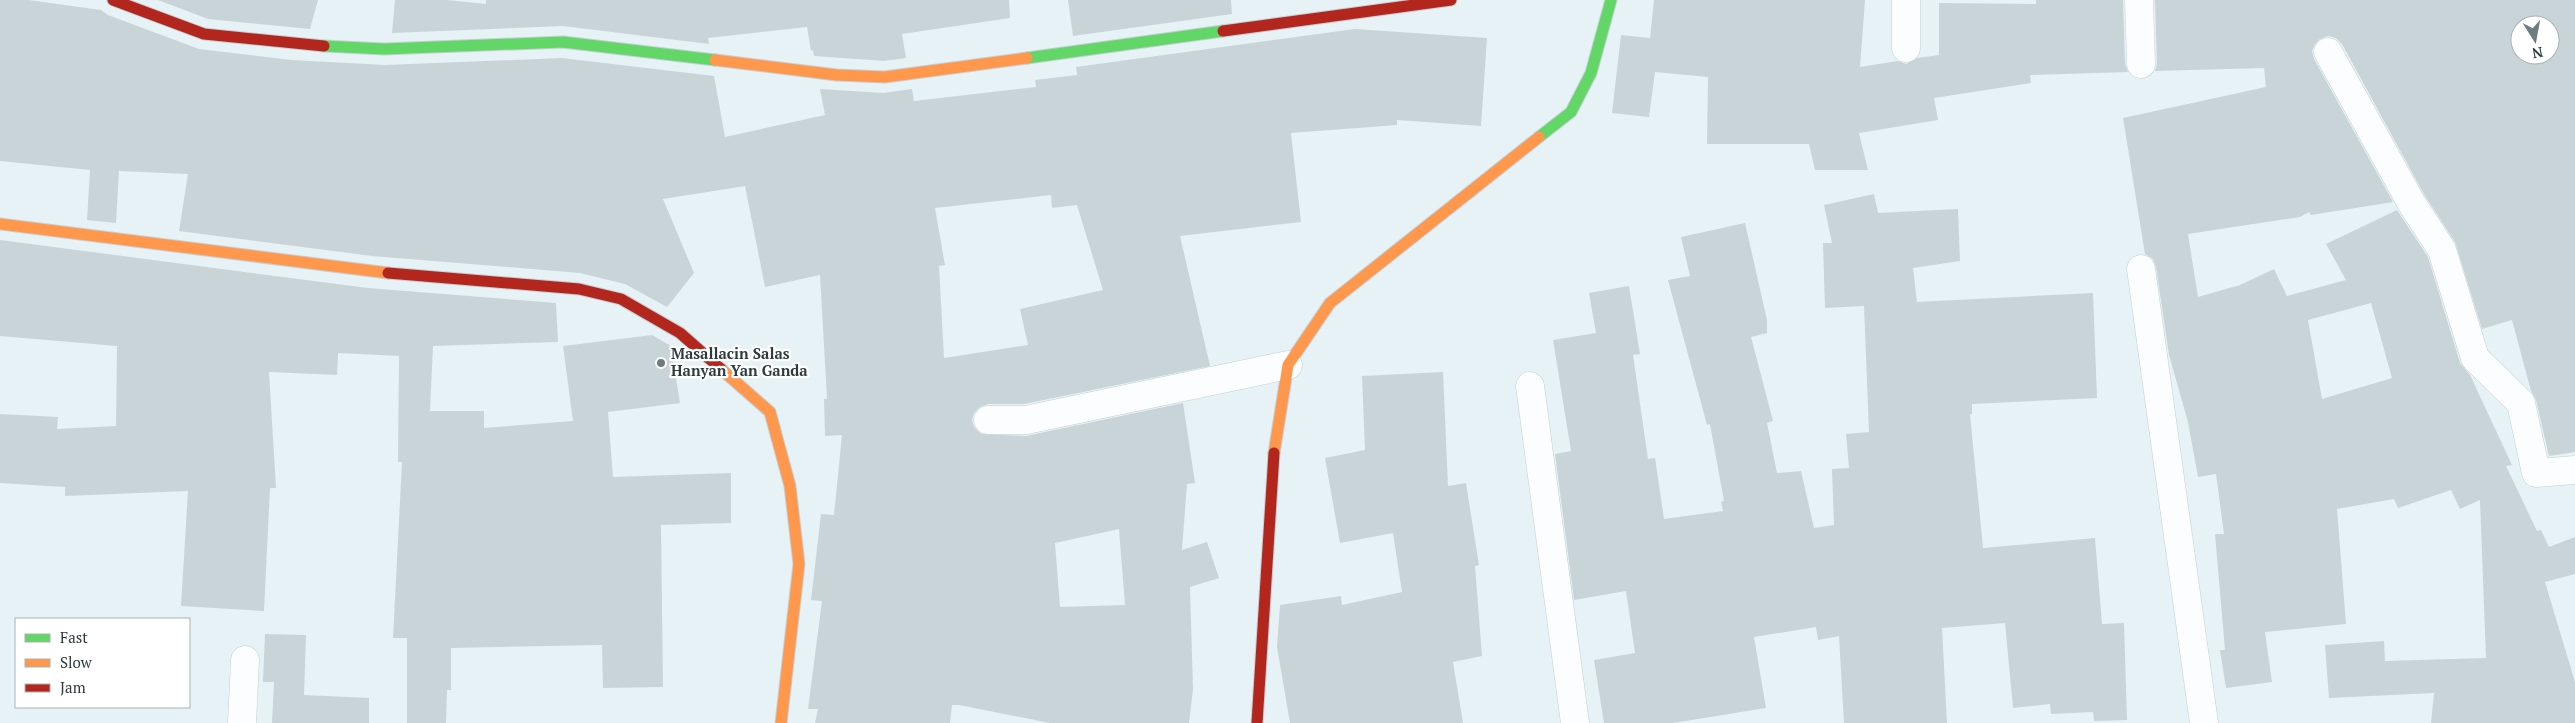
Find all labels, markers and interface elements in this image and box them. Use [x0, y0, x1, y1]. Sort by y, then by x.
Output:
north arrow [2510, 15, 2560, 65]
text: N [2530, 43, 2545, 64]
place label: Masallacin Salas Hanyan Yan Ganda [671, 343, 808, 380]
marker: Masallacin Salas Hanyan Yan Ganda [655, 357, 667, 369]
legend [15, 618, 190, 708]
text: Fast [60, 627, 88, 647]
text: Slow [60, 652, 93, 672]
text: Jam [60, 677, 86, 697]

